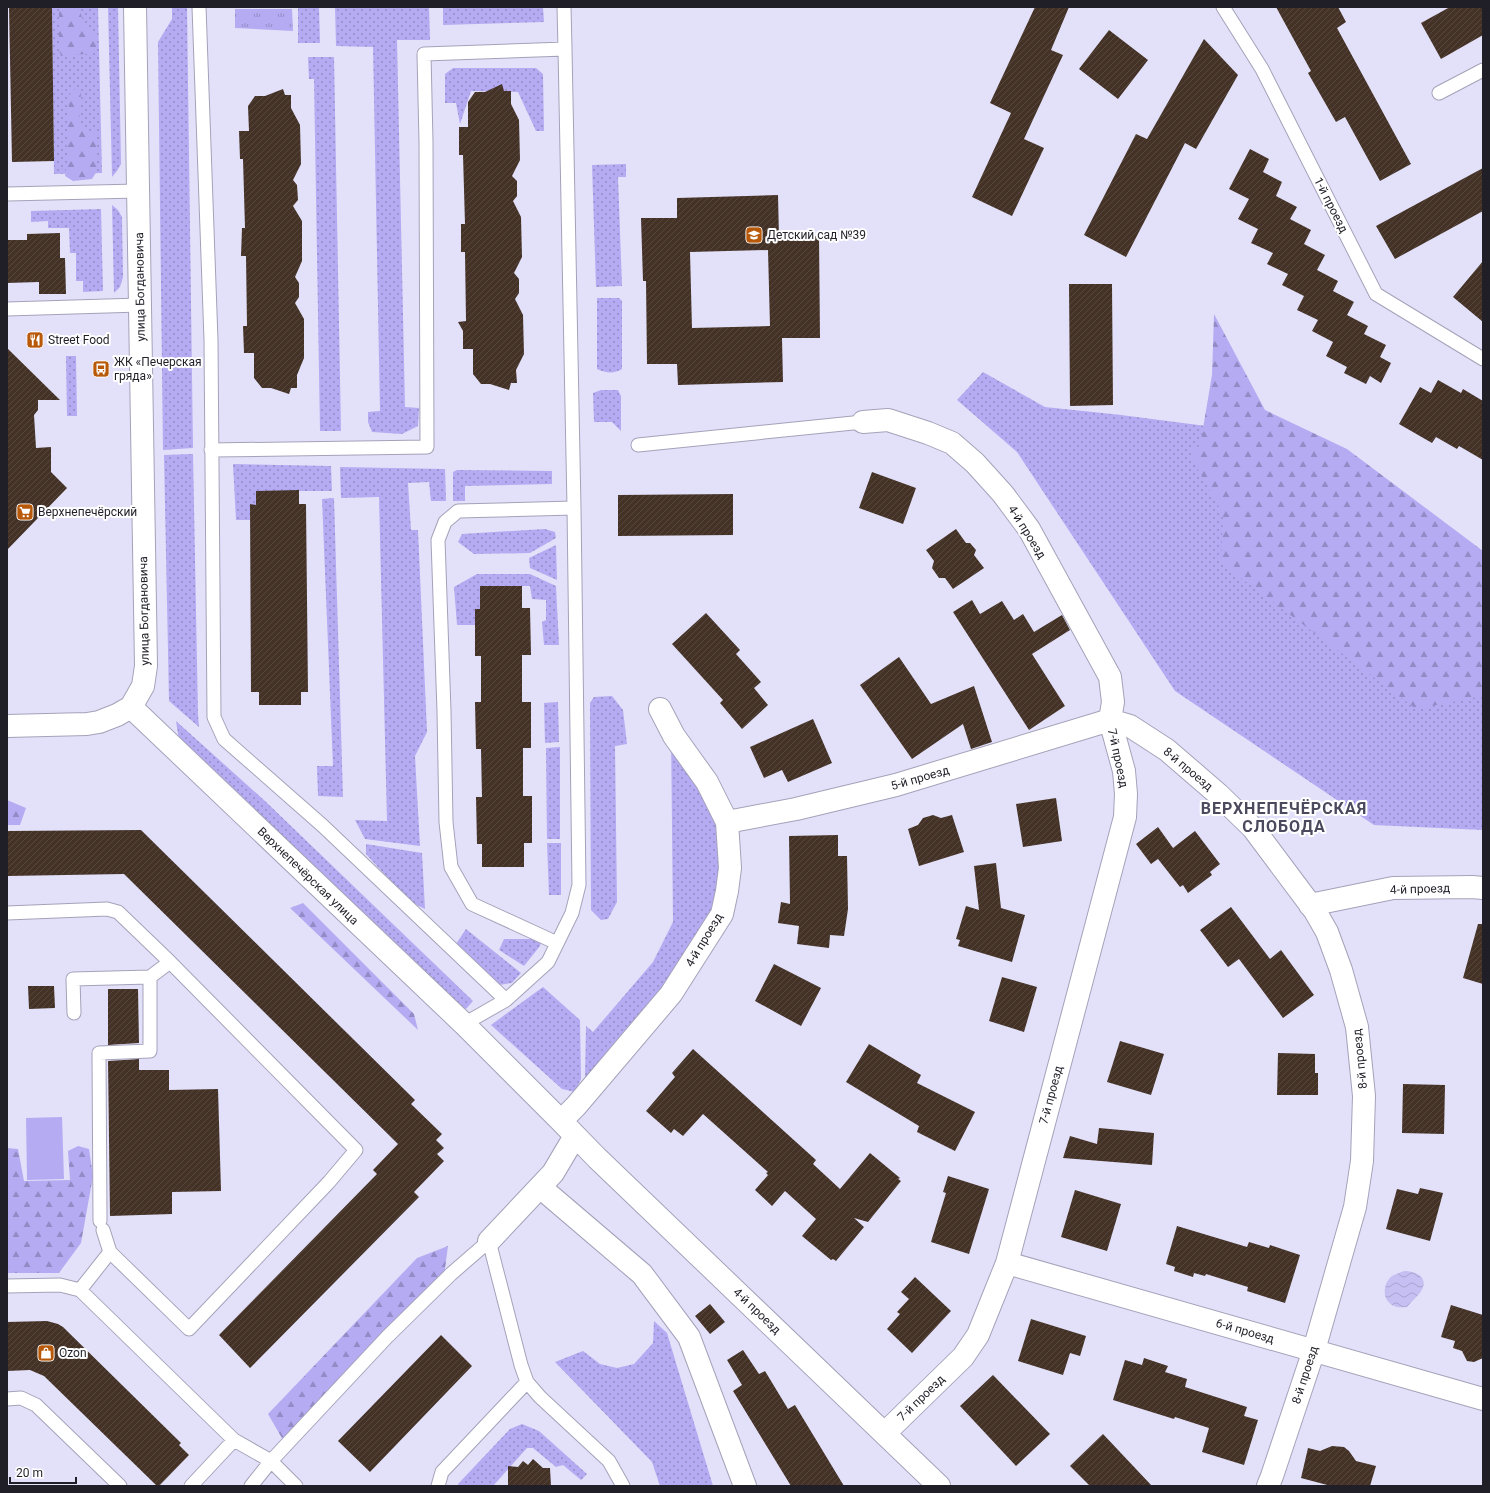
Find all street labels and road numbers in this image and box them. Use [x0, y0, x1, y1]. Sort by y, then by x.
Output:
street label: 1-й проезд [1311, 175, 1351, 235]
street label: улица Богдановича [132, 232, 148, 342]
street label: 4-й проезд [1005, 503, 1049, 561]
street label: улица Богдановича [136, 556, 152, 666]
street label: 7-й проезд [1105, 727, 1131, 789]
street label: 8-й проезд [1160, 744, 1216, 794]
street label: 5-й проезд [889, 763, 951, 793]
street label: Верхнепечёрская улица [255, 824, 361, 928]
street label: 4-й проезд [1390, 881, 1450, 897]
street label: 4-й проезд [683, 911, 725, 969]
street label: 8-й проезд [1350, 1028, 1370, 1090]
street label: 7-й проезд [1036, 1064, 1066, 1126]
street label: 4-й проезд [730, 1285, 784, 1337]
street label: 6-й проезд [1214, 1316, 1276, 1346]
street label: 8-й проезд [1289, 1344, 1321, 1406]
street label: 7-й проезд [894, 1372, 948, 1424]

